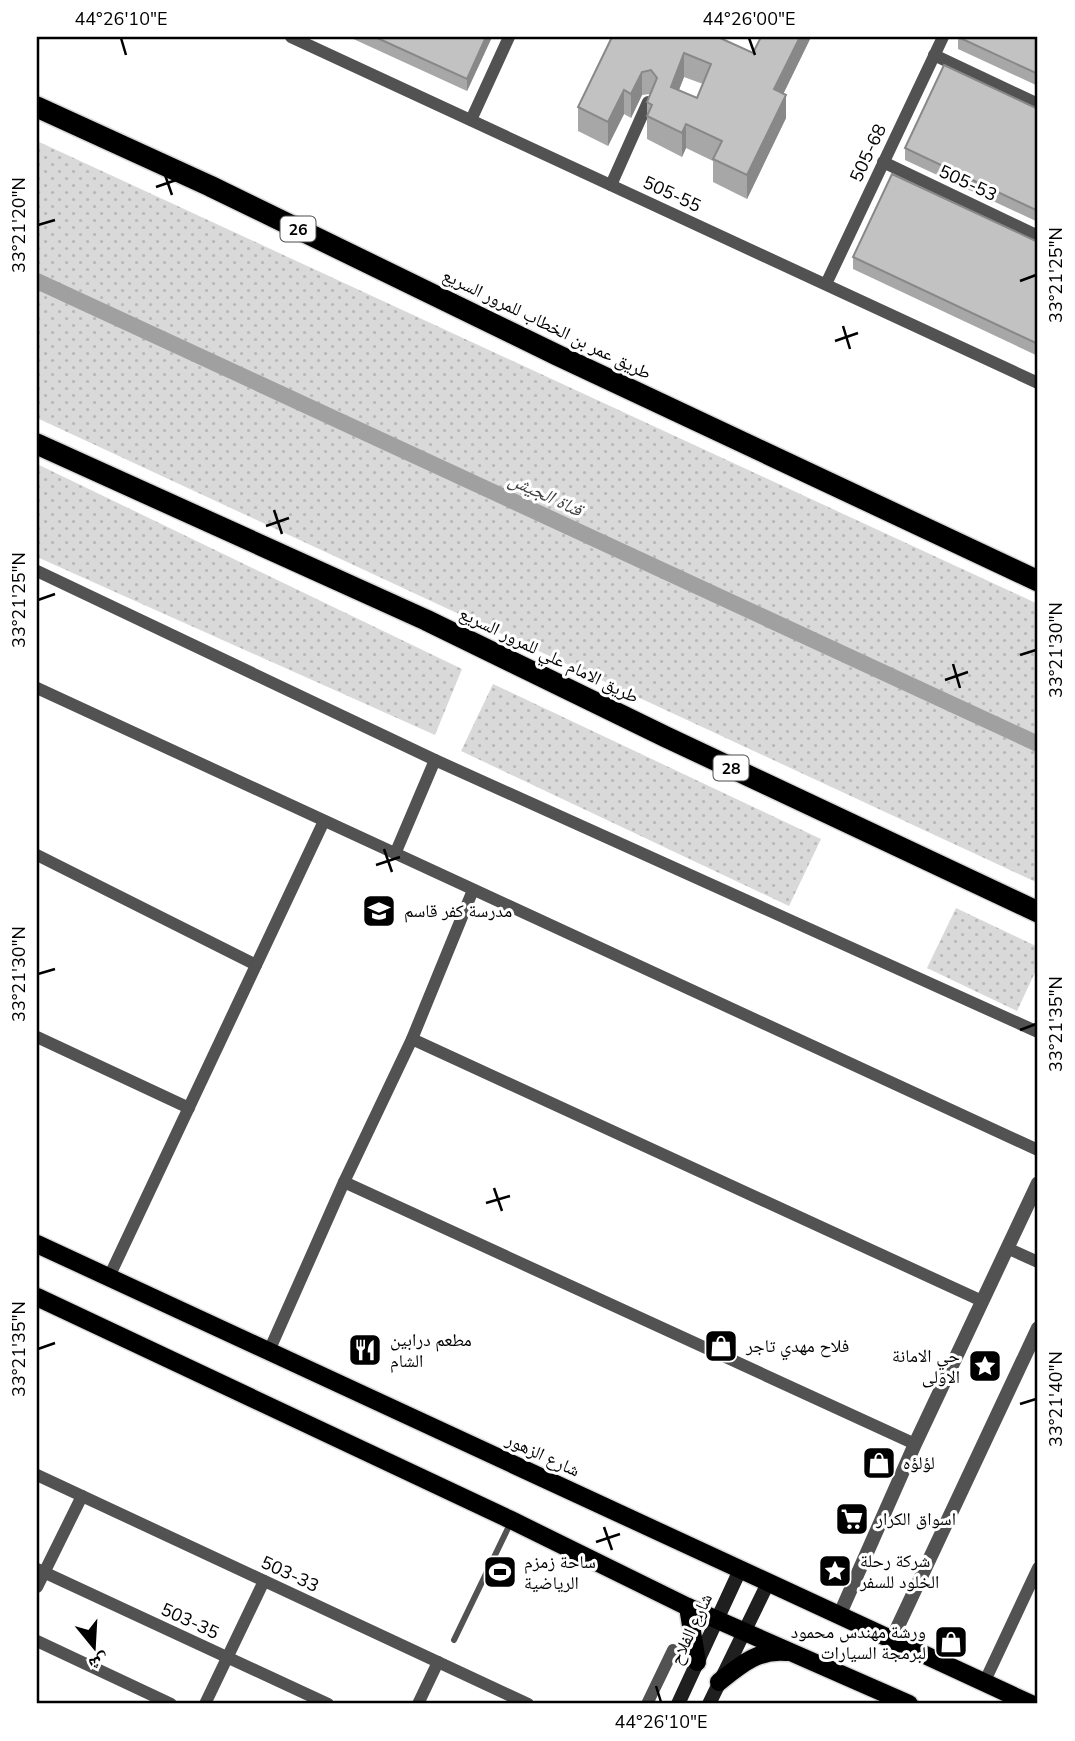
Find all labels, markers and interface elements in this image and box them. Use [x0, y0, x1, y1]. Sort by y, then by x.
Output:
text: 44°26'10"E [75, 7, 168, 31]
text: 44°26'00"E [703, 7, 796, 31]
street label: 505-68 [844, 120, 892, 186]
street label: 505-53 [935, 159, 1001, 207]
street label: 505-55 [639, 170, 705, 218]
text: 33°21'20"N [7, 177, 31, 273]
road number: 26 [280, 216, 316, 242]
text: 33°21'25"N [1044, 227, 1068, 323]
street label: طريق عمر بن الخطاب للمرور السريع [439, 263, 655, 385]
water label: قناة الجيش [505, 467, 589, 524]
text: 33°21'25"N [7, 552, 31, 648]
street label: طريق الامام علي للمرور السريع [454, 601, 643, 711]
text: 33°21'30"N [1044, 602, 1068, 698]
road number: 28 [714, 755, 748, 780]
school or university icon: مدرسة كفر قاسم [360, 892, 398, 930]
place label: مدرسة كفر قاسم [404, 899, 512, 923]
text: 33°21'30"N [7, 926, 31, 1022]
text: 33°21'35"N [1044, 976, 1068, 1072]
text: 33°21'35"N [7, 1301, 31, 1397]
shop icon: فلاح مهدي تاجر [702, 1327, 740, 1365]
place label: مطعم درابين الشام [390, 1328, 472, 1373]
restaurant icon: مطعم درابين الشام [346, 1331, 384, 1369]
place label: فلاح مهدي تاجر [745, 1334, 849, 1361]
place label: حي الامانة الاولى [892, 1344, 960, 1389]
place icon: حي الامانة الاولى [966, 1347, 1004, 1385]
text: 33°21'40"N [1044, 1351, 1068, 1447]
street label: شارع الزهور [501, 1427, 584, 1483]
shop icon: لؤلؤه [860, 1444, 898, 1482]
place label: لؤلؤه [903, 1451, 935, 1475]
supermarket icon: اسواق الكرار [833, 1500, 871, 1538]
place label: اسواق الكرار [875, 1507, 956, 1531]
place label: شركة رحلة الخلود للسفر [859, 1549, 939, 1594]
street label: 503-33 [257, 1550, 323, 1598]
place label: ساحة زمزم الرياضية [524, 1550, 596, 1595]
place icon: شركة رحلة الخلود للسفر [816, 1552, 854, 1590]
sports icon: ساحة زمزم الرياضية [481, 1553, 519, 1591]
street label: شارع الفلاح [664, 1589, 718, 1669]
street label: 503-35 [157, 1597, 223, 1645]
north arrow [60, 1612, 130, 1682]
place label: ورشة مهندس محمود لبرمجة السيارات [791, 1620, 926, 1665]
shop icon: ورشة مهندس محمود لبرمجة السيارات [932, 1623, 970, 1661]
text: ش [85, 1647, 113, 1678]
text: 44°26'10"E [615, 1710, 708, 1734]

